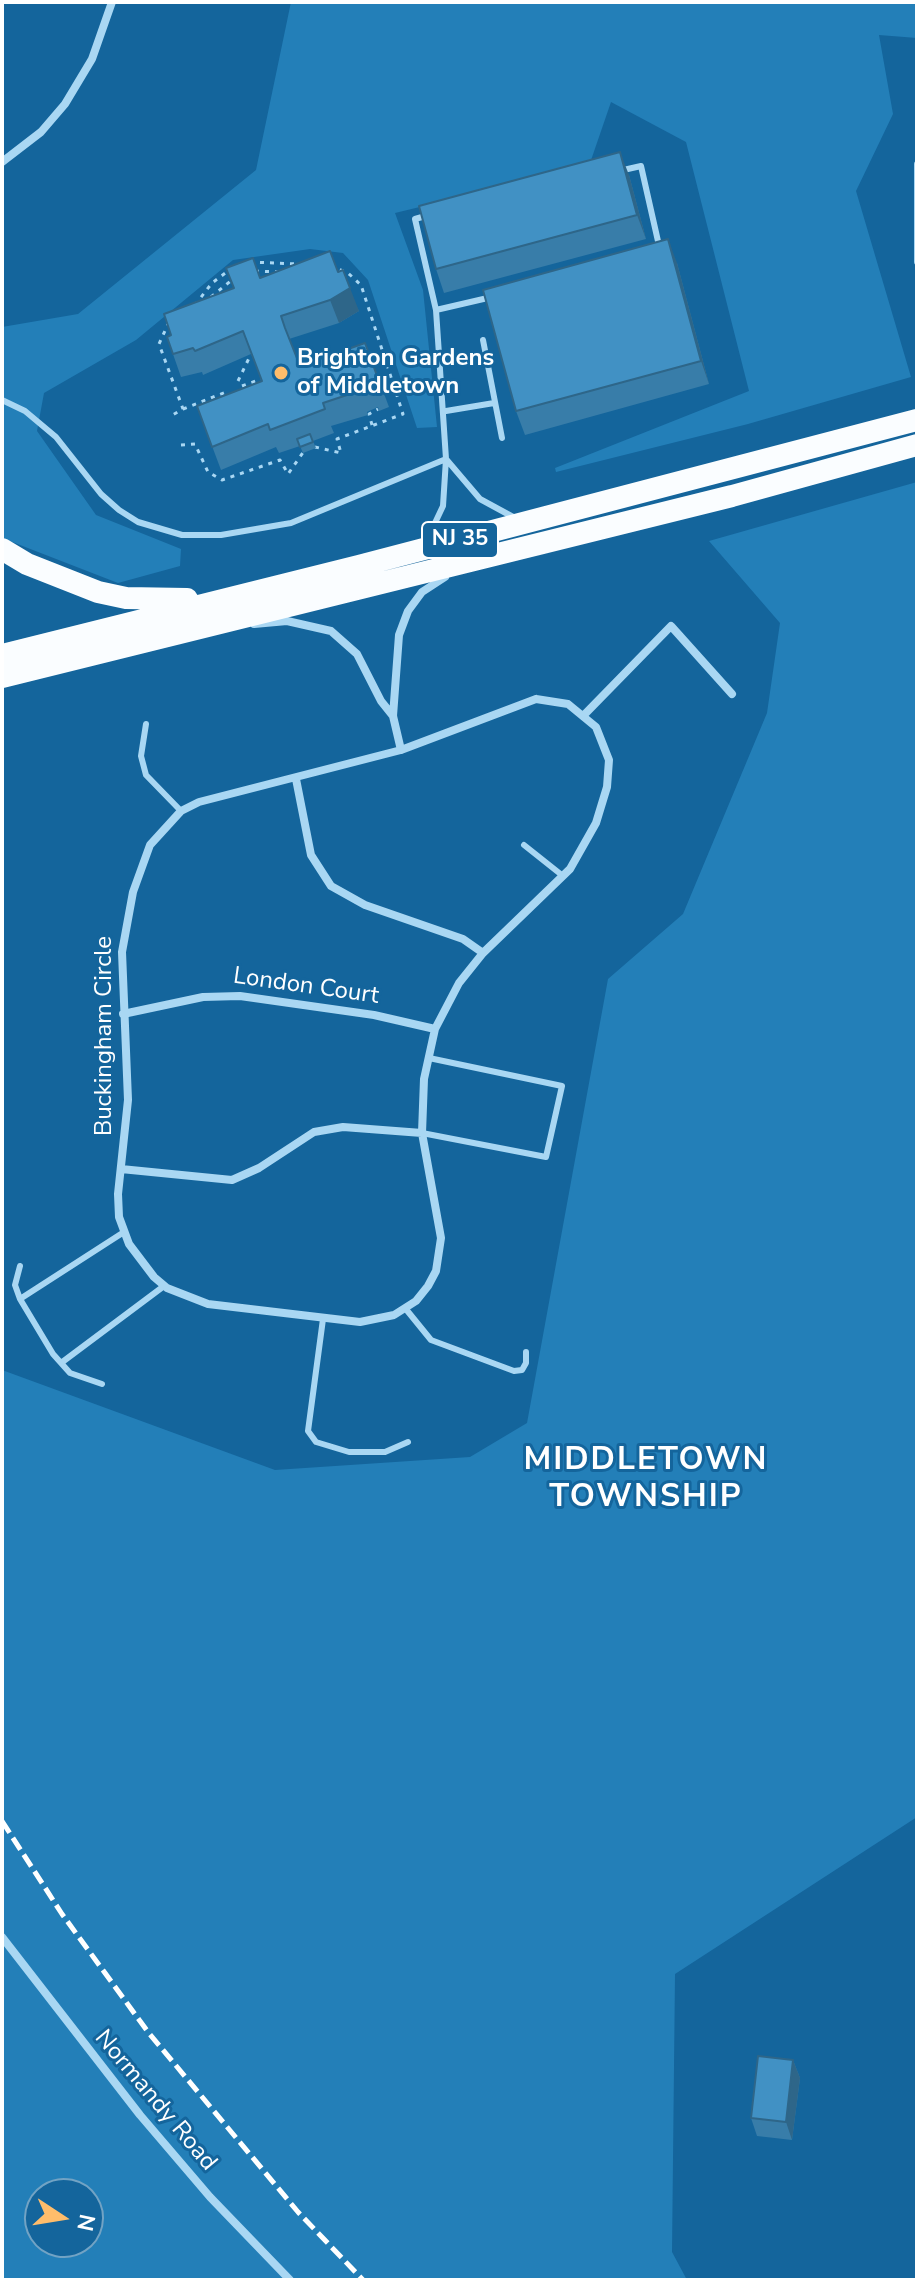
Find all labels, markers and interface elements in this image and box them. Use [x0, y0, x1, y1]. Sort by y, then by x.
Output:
place label: Brighton Gardens of Middletown [297, 345, 494, 401]
marker: Brighton Gardens of Middletown [272, 364, 290, 382]
road number: NJ 35 [422, 522, 498, 558]
street label: Buckingham Circle [91, 936, 119, 1136]
street label: London Court [231, 963, 381, 1011]
district label: MIDDLETOWN TOWNSHIP [523, 1442, 769, 1517]
street label: Normandy Road [88, 2025, 222, 2177]
north arrow [24, 2178, 104, 2258]
text: N [69, 2211, 102, 2234]

